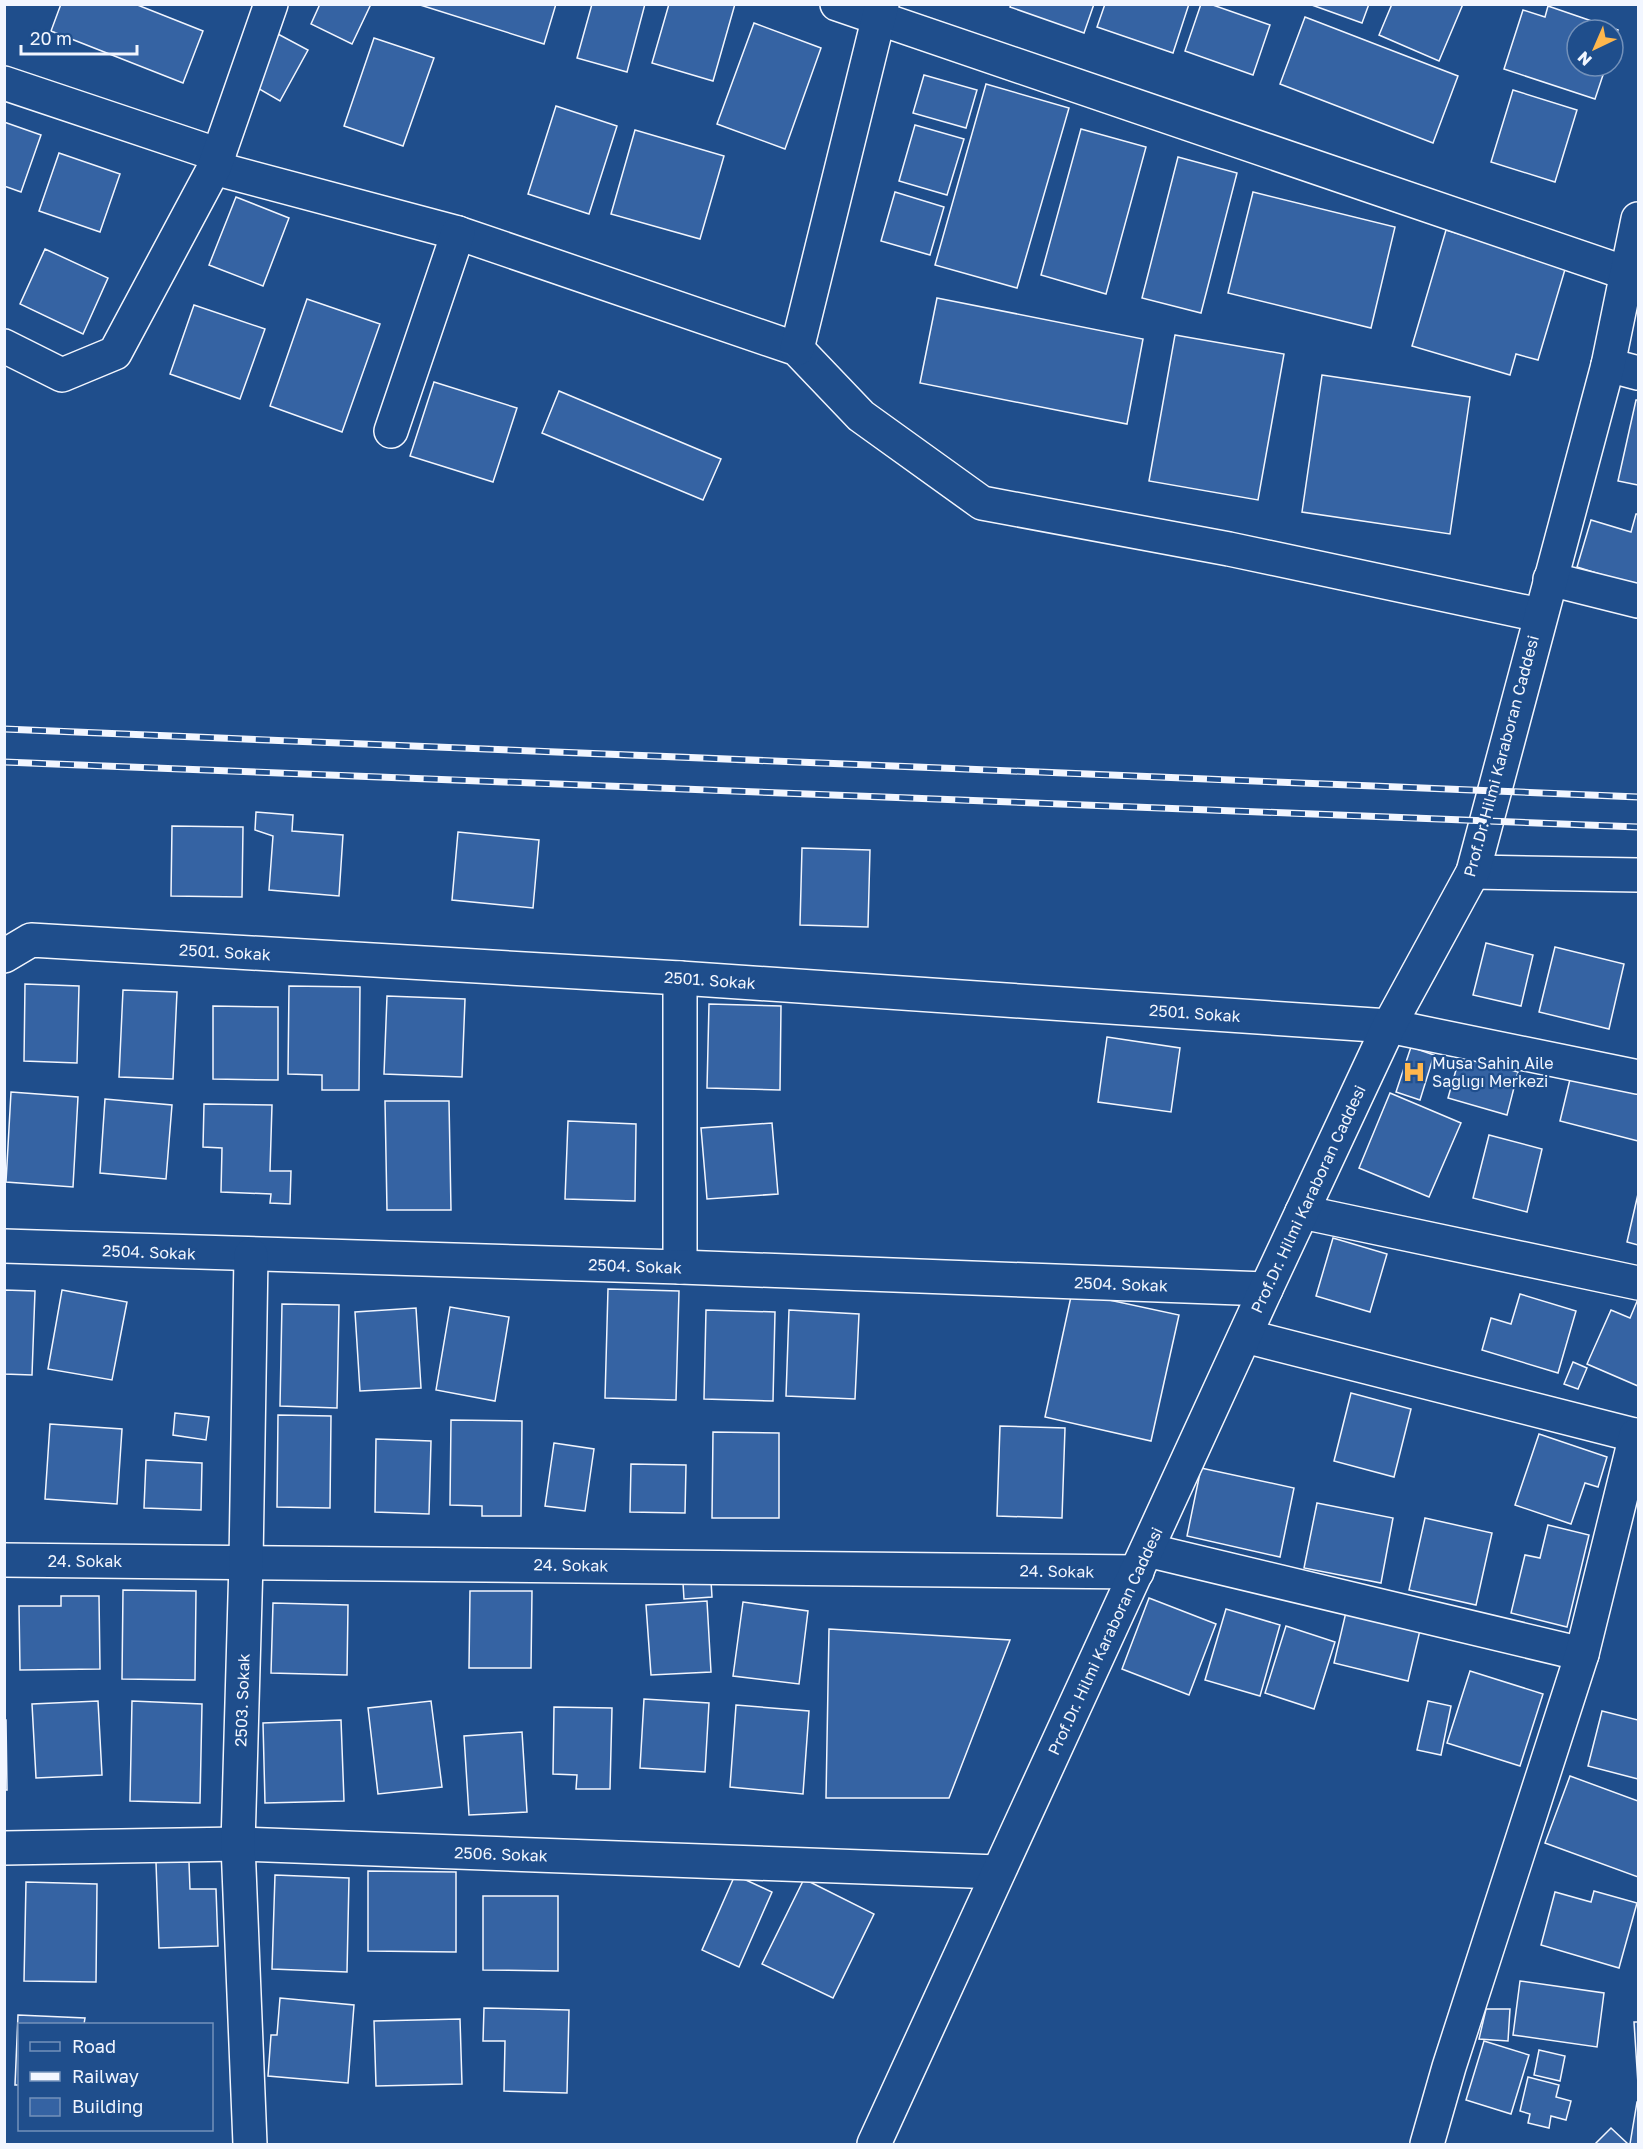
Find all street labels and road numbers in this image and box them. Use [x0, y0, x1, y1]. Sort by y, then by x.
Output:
street label: Prof.Dr. Hilmi Karaboran Caddesi [1459, 633, 1543, 879]
street label: 2501. Sokak [179, 940, 271, 964]
street label: 2501. Sokak [663, 967, 757, 993]
street label: 2501. Sokak [1148, 1000, 1242, 1026]
street label: Prof.Dr. Hilmi Karaboran Caddesi [1246, 1082, 1370, 1316]
street label: 2504. Sokak [102, 1240, 196, 1264]
street label: 2504. Sokak [588, 1254, 682, 1278]
street label: 2504. Sokak [1074, 1272, 1168, 1296]
street label: Prof.Dr. Hilmi Karaboran Caddesi [1043, 1524, 1167, 1758]
street label: 24. Sokak [48, 1551, 122, 1571]
street label: 24. Sokak [534, 1554, 608, 1576]
street label: 24. Sokak [1020, 1560, 1094, 1582]
street label: 2503. Sokak [230, 1653, 254, 1747]
street label: 2506. Sokak [454, 1842, 548, 1866]

